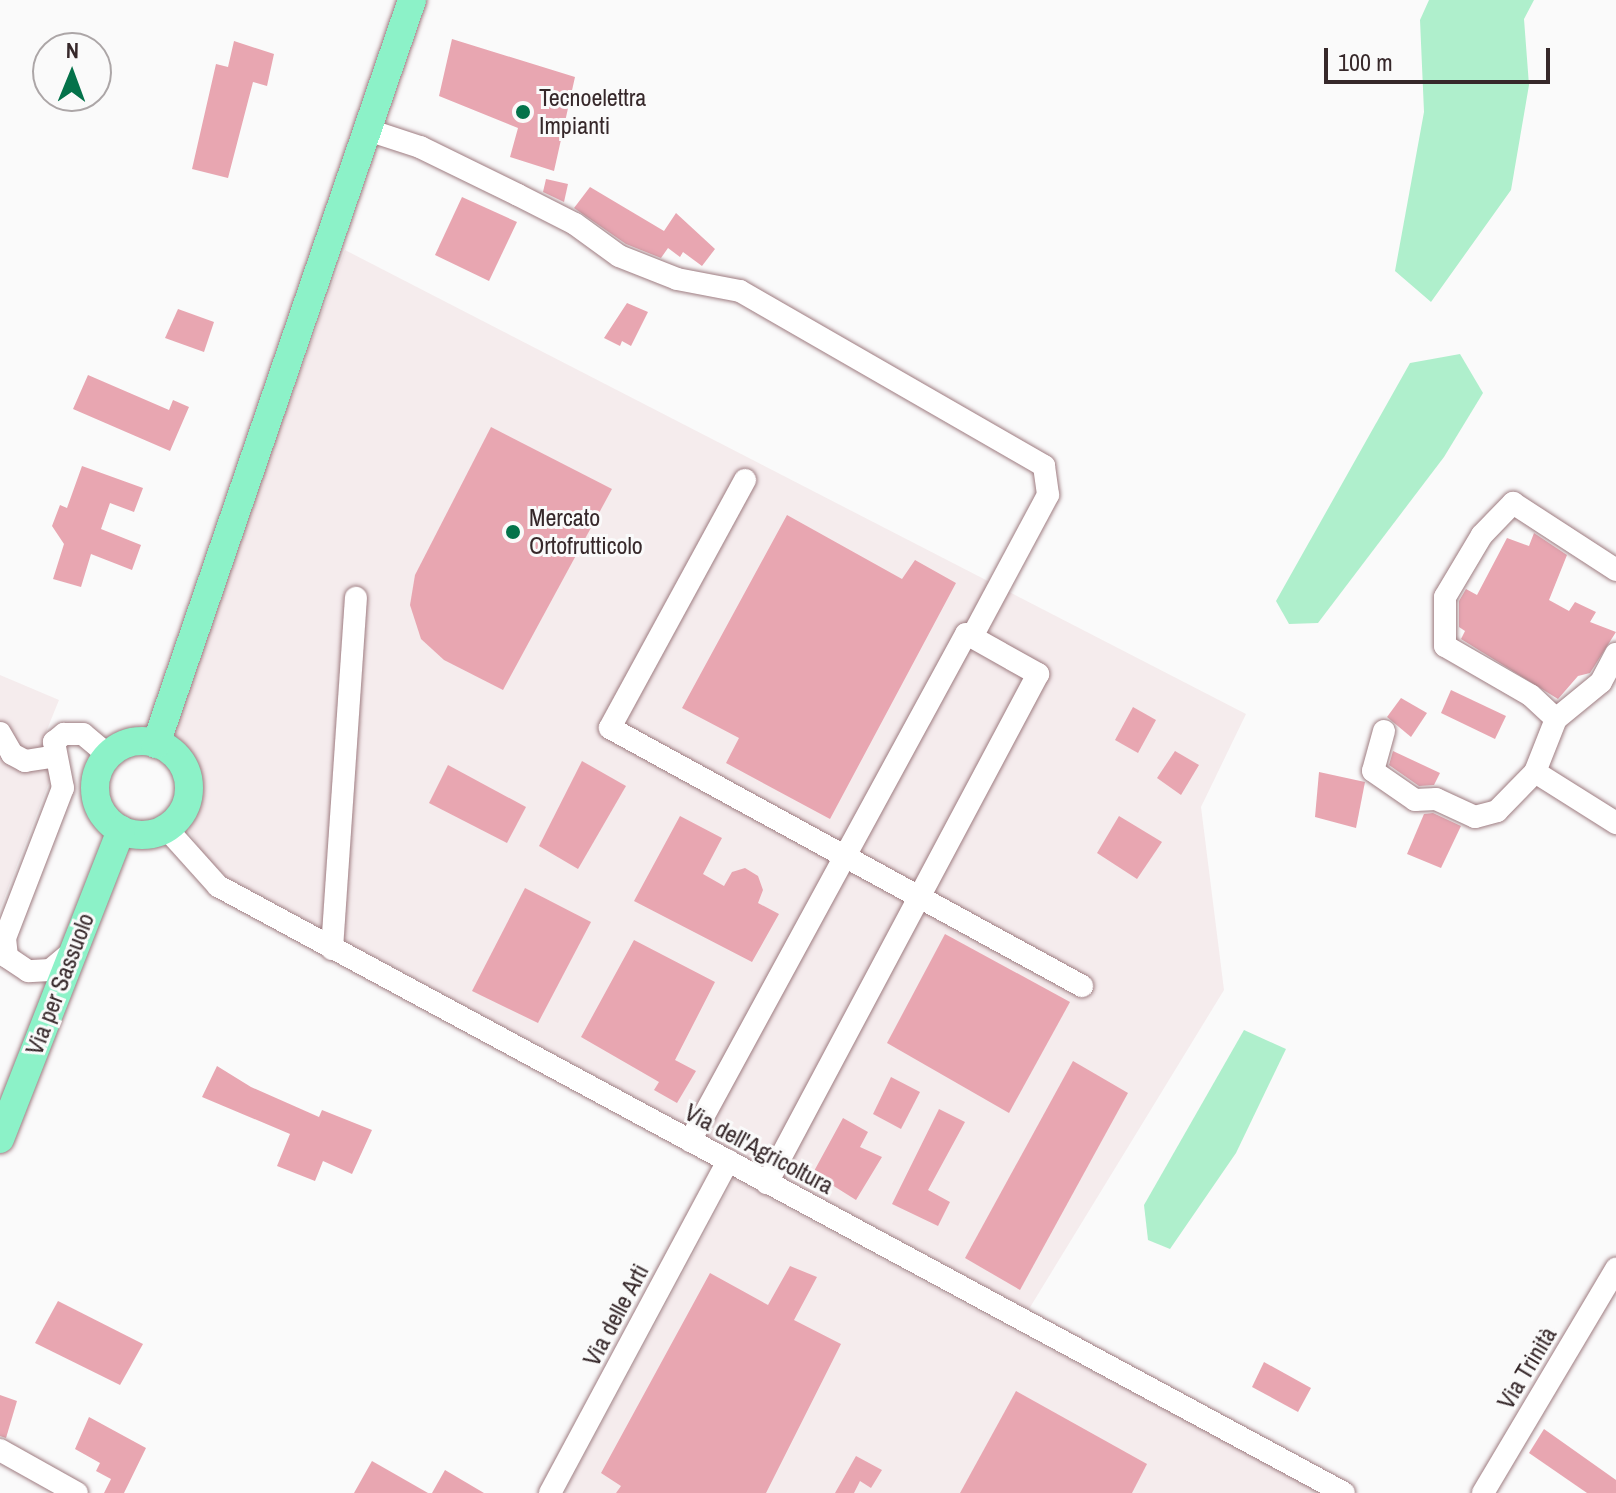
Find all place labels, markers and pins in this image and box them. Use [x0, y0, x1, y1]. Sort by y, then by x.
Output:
place label: Tecnoelettra Impianti [539, 84, 646, 140]
marker: Tecnoelettra Impianti [514, 103, 532, 121]
place label: Mercato Ortofrutticolo [529, 504, 643, 560]
marker: Mercato Ortofrutticolo [504, 523, 522, 541]

